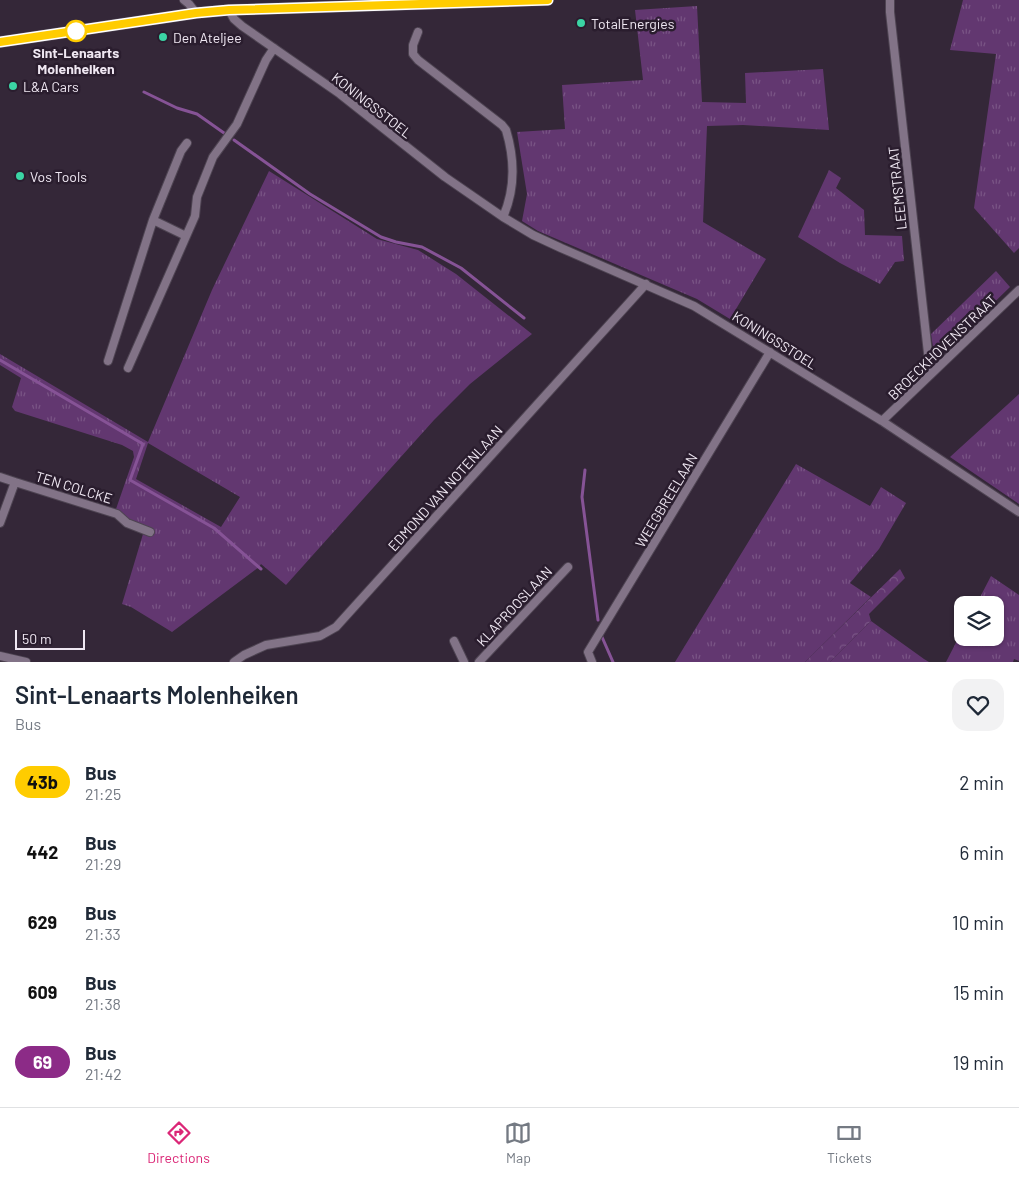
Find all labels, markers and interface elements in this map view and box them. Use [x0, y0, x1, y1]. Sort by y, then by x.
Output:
place label: TotalEnergies [591, 15, 675, 32]
marker: TotalEnergies [575, 17, 587, 29]
marker: Sint-Lenaarts Molenheiken [65, 20, 87, 42]
place label: Den Ateljee [173, 29, 242, 46]
marker: Den Ateljee [157, 31, 169, 43]
place label: Sint-Lenaarts Molenheiken [33, 44, 119, 77]
street label: KONINGSSTOEL [329, 69, 415, 141]
place label: L&A Cars [23, 78, 79, 95]
marker: L&A Cars [7, 80, 19, 92]
street label: LEEMSTRAAT [884, 145, 910, 231]
place label: Vos Tools [30, 168, 87, 185]
marker: Vos Tools [14, 170, 26, 182]
street label: BROECKHOVENSTRAAT [884, 291, 1000, 403]
street label: KONINGSSTOEL [729, 307, 821, 373]
street label: EDMOND VAN NOTENLAAN [384, 422, 506, 554]
street label: WEEGBREELAAN [631, 450, 701, 550]
street label: TEN COLCKE [34, 467, 114, 507]
street label: KLAPROOSLAAN [473, 563, 555, 649]
map controls [954, 596, 1004, 646]
button: layers [954, 596, 1004, 646]
scale bar [15, 627, 85, 650]
text: 50 m [22, 630, 51, 647]
button: heart [952, 679, 1004, 731]
text: Sint-Lenaarts Molenheiken [15, 680, 298, 709]
text: Bus [15, 714, 41, 733]
text: Bus [85, 761, 117, 784]
text: 43b [27, 771, 58, 793]
text: 2 min [959, 771, 1004, 794]
text: 21:25 [85, 784, 121, 803]
text: Bus [85, 831, 117, 854]
text: 442 [27, 841, 58, 863]
text: 6 min [960, 841, 1004, 864]
text: 21:29 [85, 854, 121, 873]
text: Bus [85, 901, 117, 924]
text: 629 [28, 911, 57, 933]
text: 10 min [952, 911, 1004, 934]
text: 21:33 [85, 924, 121, 943]
text: Bus [85, 971, 117, 994]
text: 609 [28, 981, 57, 1003]
text: 15 min [953, 981, 1004, 1004]
text: 21:38 [85, 994, 121, 1013]
text: Bus [85, 1041, 117, 1064]
text: 69 [33, 1051, 52, 1073]
text: 19 min [953, 1051, 1004, 1074]
text: 21:42 [85, 1064, 122, 1083]
tab: Directions [147, 1119, 210, 1166]
tab: Map [504, 1119, 532, 1166]
tab: Tickets [827, 1119, 872, 1166]

